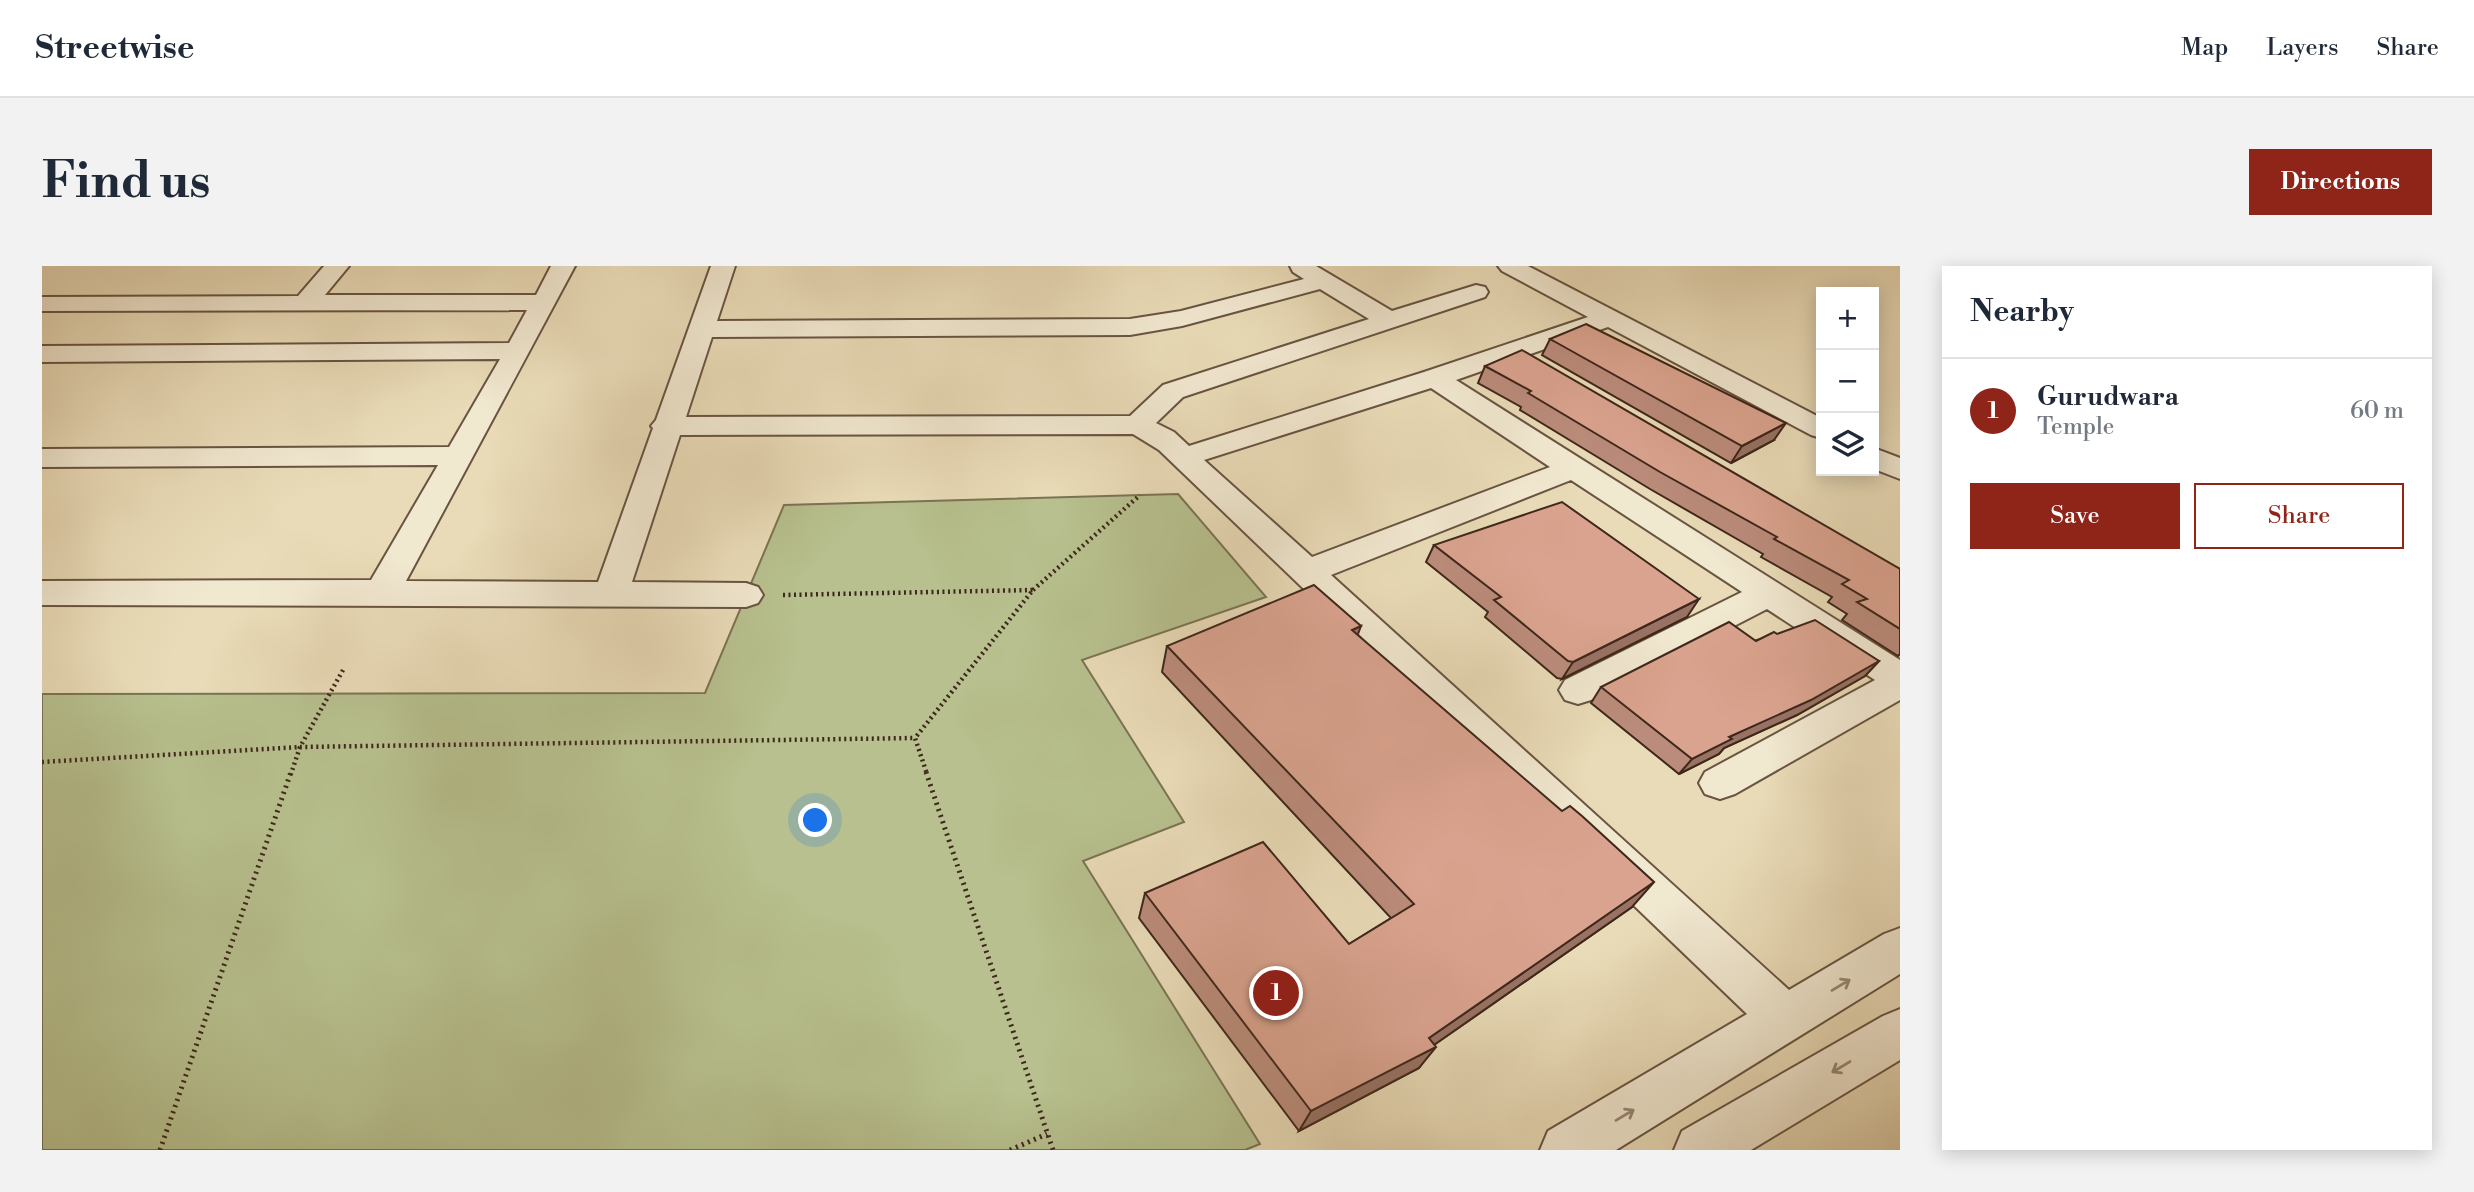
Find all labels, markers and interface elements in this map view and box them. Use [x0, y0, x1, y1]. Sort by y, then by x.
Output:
text: Streetwise [35, 28, 195, 69]
text: Map [2181, 33, 2228, 63]
text: Layers [2266, 33, 2338, 63]
text: Share [2376, 33, 2439, 63]
button: Directions [2249, 149, 2432, 215]
text: Find us [42, 152, 211, 213]
map controls [1816, 287, 1879, 476]
button: + [1816, 287, 1879, 350]
text: Nearby [1970, 293, 2074, 331]
button: − [1816, 350, 1879, 413]
text: Gurudwara [2037, 381, 2179, 413]
text: 1 [1987, 397, 1999, 425]
text: 60 m [2350, 397, 2404, 425]
button: layers [1816, 413, 1879, 476]
text: Temple [2037, 413, 2115, 441]
button: Save [1970, 483, 2180, 549]
button: Share [2194, 483, 2404, 549]
your location [798, 803, 832, 837]
pin: 1 [1253, 967, 1299, 1019]
one-way arrow [1831, 977, 1851, 991]
one-way arrow [1832, 1061, 1852, 1075]
one-way arrow [1615, 1107, 1635, 1121]

